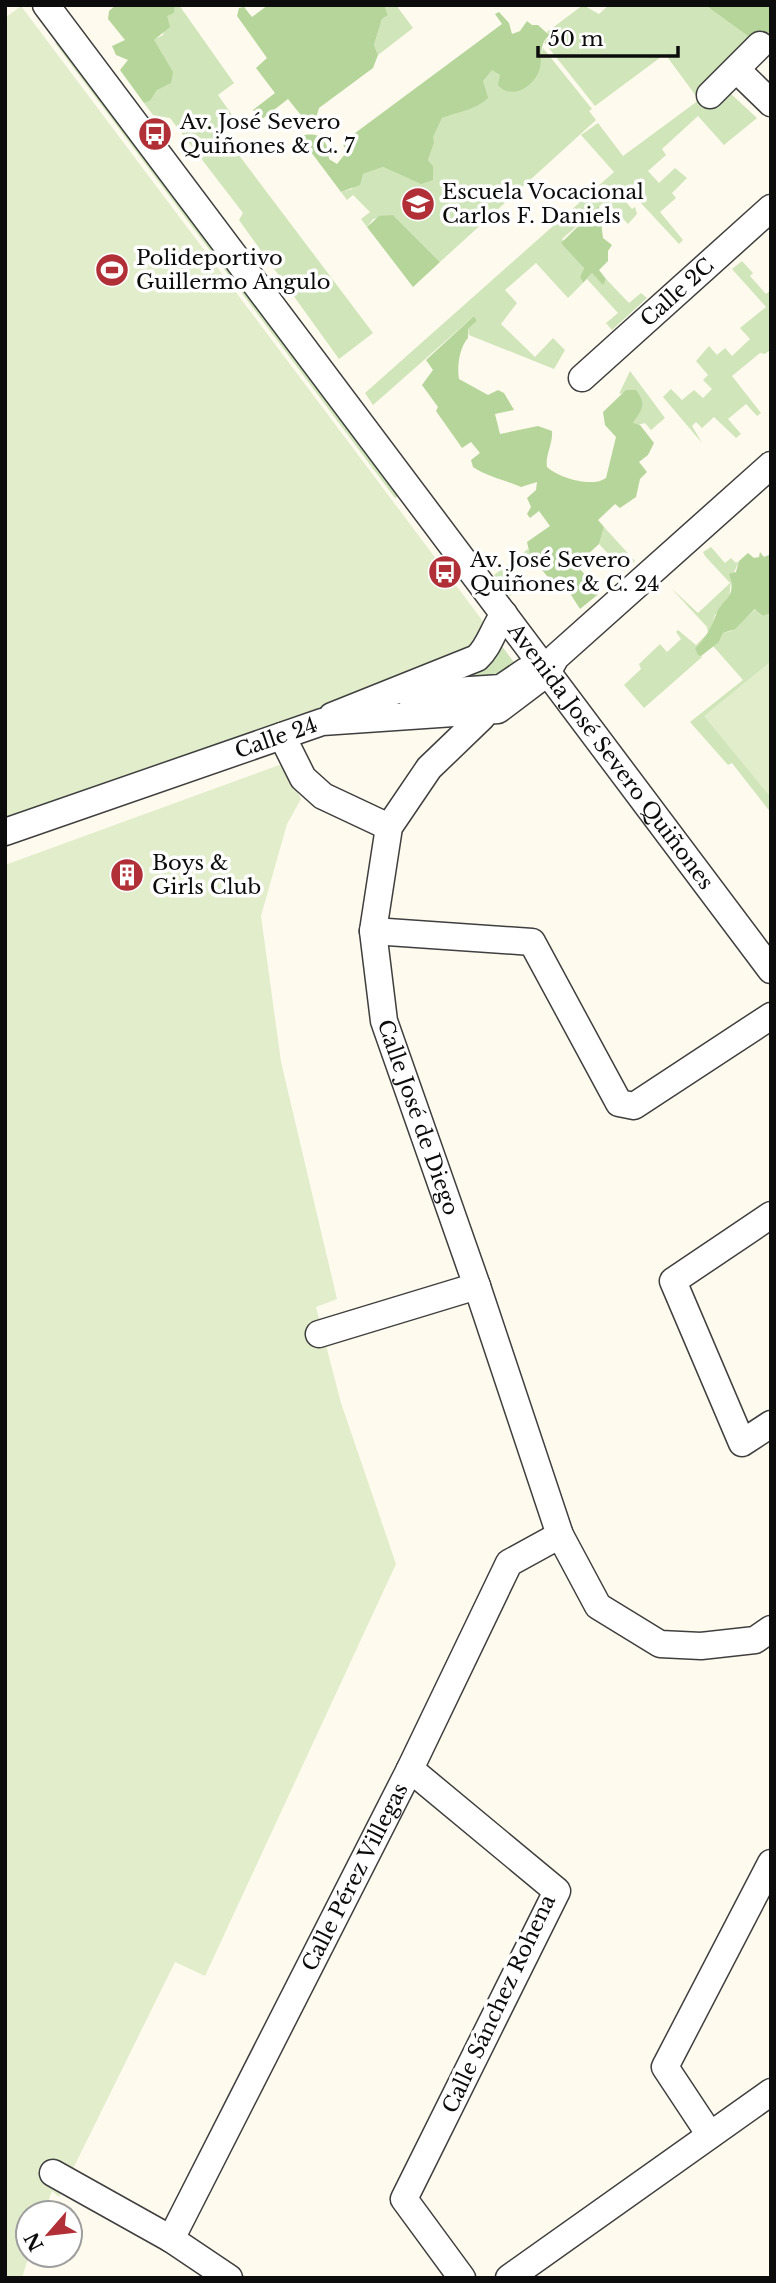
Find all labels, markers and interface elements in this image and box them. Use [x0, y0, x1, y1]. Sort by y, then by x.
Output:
scale bar [538, 14, 678, 58]
text: 50 m [548, 26, 604, 52]
place label: Av. José Severo Quiñones & C. 7 [179, 109, 355, 159]
bus stop icon: Av. José Severo Quiñones & C. 7 [136, 115, 174, 153]
place label: Escuela Vocacional Carlos F. Daniels [442, 179, 644, 229]
school or university icon: Escuela Vocacional Carlos F. Daniels [399, 185, 437, 223]
place label: Polideportivo Guillermo Angulo [136, 245, 331, 295]
sports icon: Polideportivo Guillermo Angulo [93, 251, 131, 289]
street label: Calle 2C [635, 253, 719, 332]
place label: Av. José Severo Quiñones & C. 24 [469, 547, 660, 597]
bus stop icon: Av. José Severo Quiñones & C. 24 [426, 553, 464, 591]
street label: Avenida José Severo Quiñones [502, 617, 719, 895]
street label: Calle 24 [232, 712, 321, 764]
place label: Boys & Girls Club [152, 850, 261, 900]
building icon: Boys & Girls Club [108, 856, 146, 894]
street label: Calle José de Diego [372, 1016, 464, 1219]
street label: Calle Pérez Villegas [296, 1779, 414, 1976]
street label: Calle Sánchez Rohena [437, 1890, 561, 2117]
north arrow [14, 2199, 84, 2269]
text: N [20, 2228, 49, 2255]

